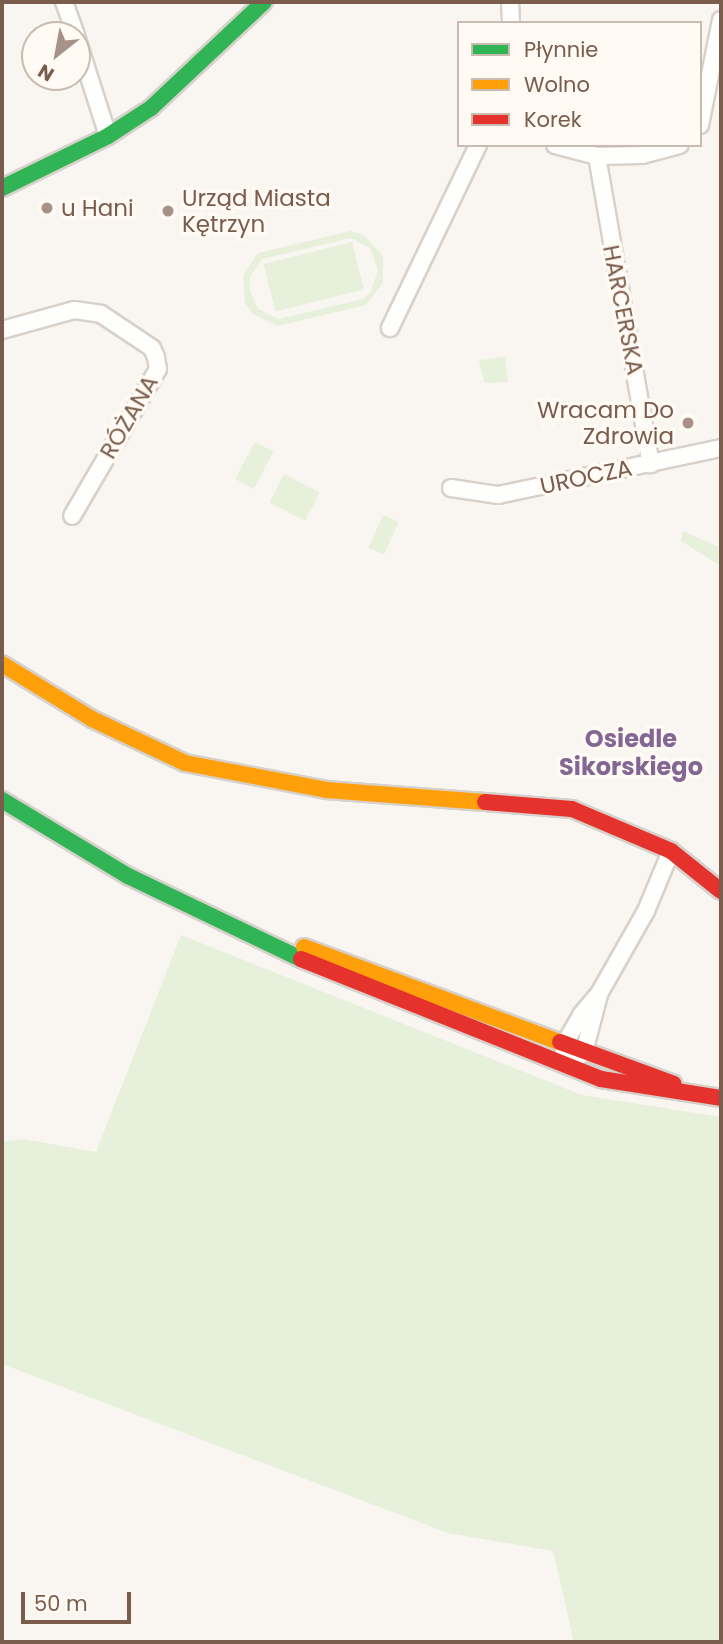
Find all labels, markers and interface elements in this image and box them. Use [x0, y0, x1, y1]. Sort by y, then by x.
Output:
north arrow [21, 21, 91, 91]
legend [457, 21, 702, 147]
text: Płynnie [524, 35, 598, 64]
text: N [33, 57, 59, 88]
text: Wolno [524, 70, 590, 99]
text: Korek [524, 105, 582, 134]
place label: Urząd Miasta Kętrzyn [182, 184, 331, 238]
place label: u Hani [61, 194, 134, 222]
marker: u Hani [39, 200, 55, 216]
marker: Urząd Miasta Kętrzyn [160, 203, 176, 219]
street label: HARCERSKA [597, 243, 649, 377]
street label: RÓŻANA [94, 370, 164, 464]
place label: Wracam Do Zdrowia [537, 396, 674, 450]
marker: Wracam Do Zdrowia [680, 415, 696, 431]
street label: UROCZA [538, 454, 634, 500]
district label: Osiedle Sikorskiego [559, 725, 703, 781]
scale bar [24, 1578, 135, 1622]
text: 50 m [34, 1589, 88, 1618]

